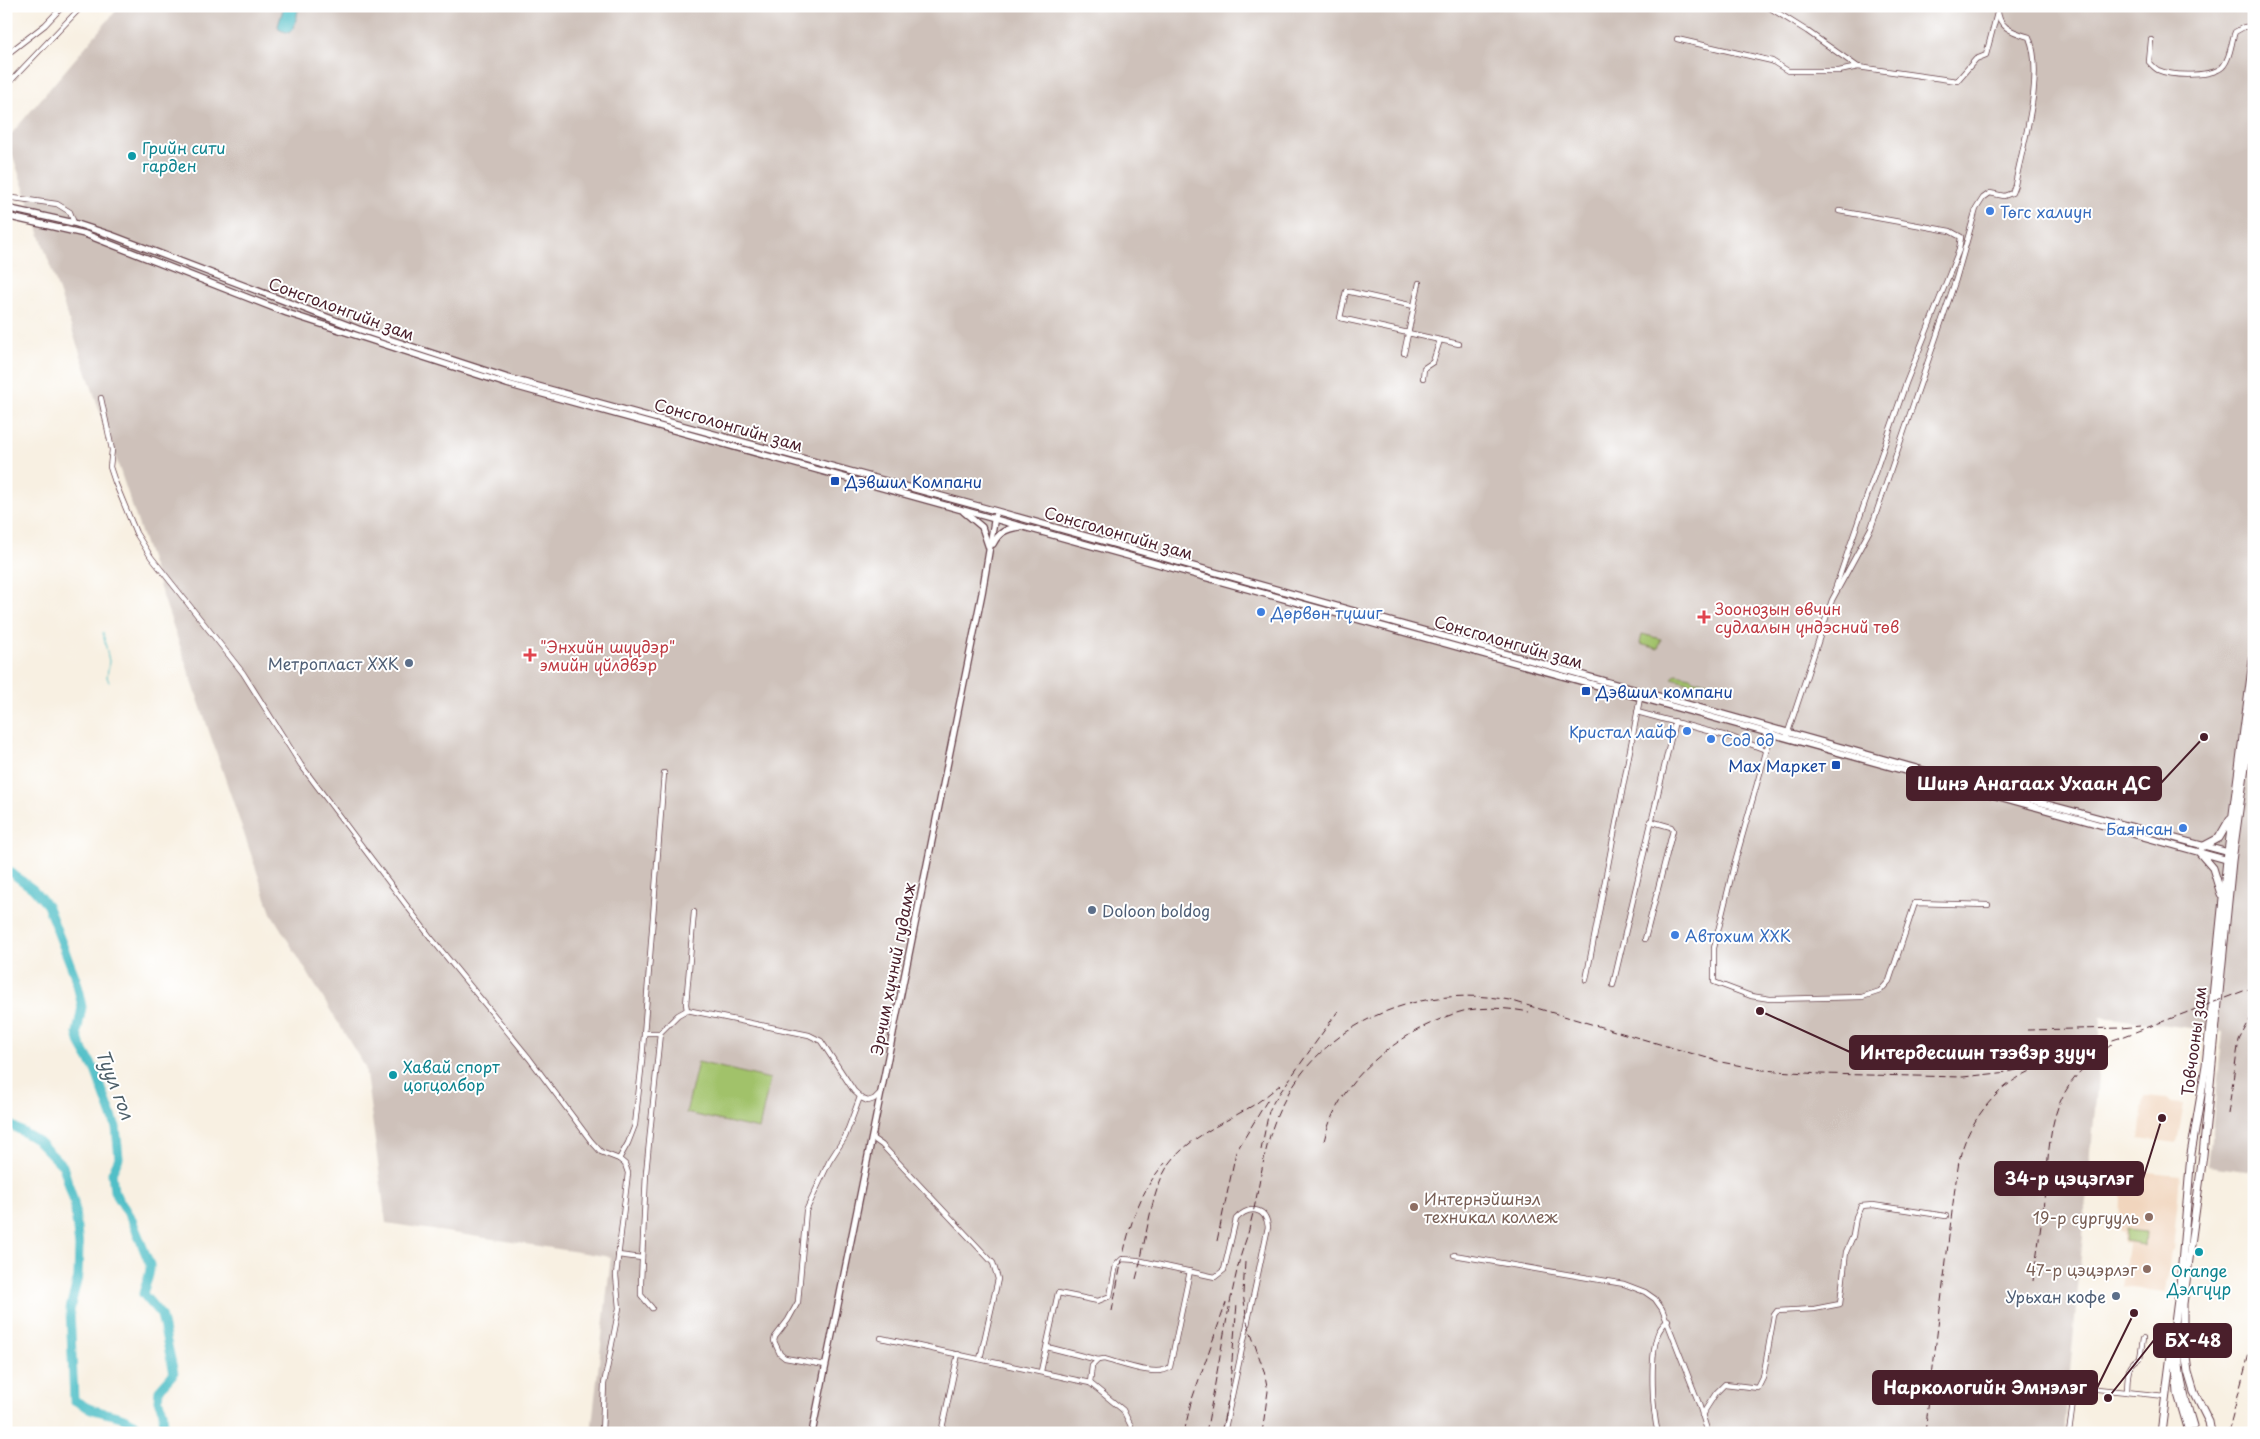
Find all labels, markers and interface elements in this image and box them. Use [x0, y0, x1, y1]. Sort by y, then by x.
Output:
place label: Грийн сити гарден [142, 135, 226, 177]
marker: Грийн сити гарден [126, 150, 138, 162]
place label: Төгс халиун [2000, 199, 2092, 223]
marker: Төгс халиун [1984, 205, 1996, 217]
street label: Сонсголонгийн зам [266, 270, 418, 346]
street label: Сонсголонгийн зам [652, 391, 806, 457]
place label: Дэвшил Компани [844, 469, 982, 493]
marker: Дэвшил Компани [829, 475, 841, 487]
street label: Сонсголонгийн зам [1042, 499, 1196, 565]
place label: Зоонозын өвчин судлалын үндэсний төв [1715, 596, 1899, 638]
place label: Дөрвөн түшиг [1270, 600, 1383, 624]
marker: Дөрвөн түшиг [1255, 606, 1267, 618]
street label: Сонсголонгийн зам [1432, 608, 1586, 674]
marker: Зоонозын өвчин судлалын үндэсний төв [1697, 610, 1711, 624]
place label: "Энхийн шүүдэр" эмийн үйлдвэр [540, 634, 675, 676]
marker: "Энхийн шүүдэр" эмийн үйлдвэр [524, 649, 536, 661]
place label: Метропласт ХХК [268, 651, 399, 675]
marker: Метропласт ХХК [403, 657, 415, 669]
place label: Дэвшил компани [1595, 679, 1733, 703]
marker: Дэвшил компани [1580, 685, 1592, 697]
place label: Кристал лайф [1569, 719, 1677, 743]
marker: Кристал лайф [1681, 725, 1693, 737]
place label: Сод од [1721, 727, 1774, 751]
marker: Сод од [1705, 733, 1717, 745]
place label: Мах Маркет [1728, 753, 1826, 777]
marker: Мах Маркет [1830, 759, 1842, 771]
callout: Шинэ Анагаах Ухаан ДС [1907, 767, 2161, 800]
text: Шинэ Анагаах Ухаан ДС [1917, 769, 2151, 796]
place label: Баянсан [2106, 816, 2173, 840]
marker: Баянсан [2177, 822, 2189, 834]
street label: Эрчим хүчний гудамж [864, 880, 921, 1057]
place label: Doloon boldog [1102, 898, 1210, 922]
marker: Doloon boldog [1086, 904, 1098, 916]
place label: Автохим ХХК [1685, 923, 1791, 947]
marker: Автохим ХХК [1669, 929, 1681, 941]
street label: Товчооны зам [2174, 985, 2212, 1097]
callout: Интердесишн тээвэр зууч [1850, 1036, 2107, 1069]
text: Интердесишн тээвэр зууч [1860, 1038, 2096, 1065]
water label: Туул гол [90, 1045, 142, 1123]
place label: Хавай спорт цогцолбор [403, 1054, 500, 1096]
marker: Хавай спорт цогцолбор [387, 1069, 399, 1081]
callout: 34-р цэцэглэг [1995, 1162, 2143, 1195]
text: 34-р цэцэглэг [2005, 1164, 2134, 1191]
place label: Интернэйшнэл техникал коллеж [1424, 1186, 1558, 1228]
marker: Интернэйшнэл техникал коллеж [1408, 1201, 1420, 1213]
place label: 19-р сургууль [2033, 1205, 2139, 1229]
marker: 19-р сургууль [2143, 1211, 2155, 1223]
marker: Orange Дэлгүүр [2193, 1246, 2205, 1258]
place label: 47-р цэцэрлэг [2026, 1257, 2138, 1281]
place label: Orange Дэлгүүр [2166, 1258, 2231, 1300]
marker: 47-р цэцэрлэг [2141, 1263, 2153, 1275]
place label: Урьхан кофе [2005, 1284, 2106, 1308]
marker: Урьхан кофе [2110, 1290, 2122, 1302]
callout: БХ-48 [2154, 1324, 2231, 1357]
text: БХ-48 [2165, 1326, 2221, 1353]
callout: Наркологийн Эмнэлэг [1873, 1371, 2097, 1404]
text: Наркологийн Эмнэлэг [1883, 1373, 2087, 1400]

